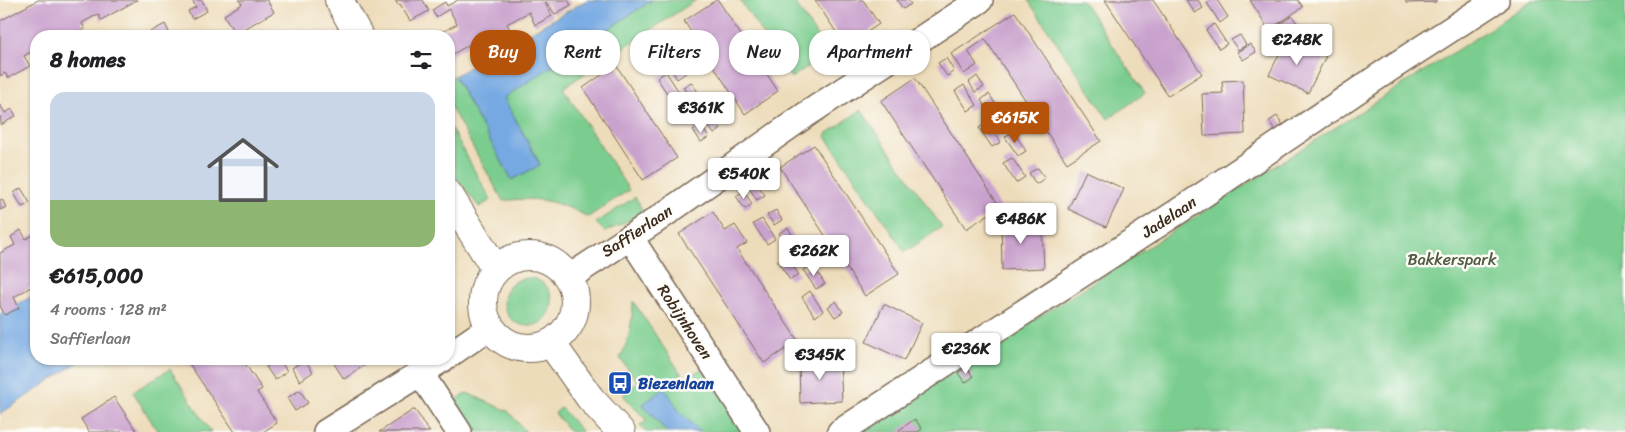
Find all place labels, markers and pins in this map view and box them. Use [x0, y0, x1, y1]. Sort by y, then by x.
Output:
pin: €248K [1262, 23, 1332, 66]
pin: €361K [666, 92, 736, 134]
pin: €615K [980, 102, 1050, 144]
pin: €540K [709, 158, 779, 200]
pin: €486K [986, 202, 1056, 245]
pin: €262K [779, 234, 849, 277]
pin: €236K [931, 332, 1001, 375]
pin: €345K [785, 338, 855, 381]
place label: Biezenlaan [638, 369, 714, 398]
bus stop icon: Biezenlaan [607, 370, 633, 396]

